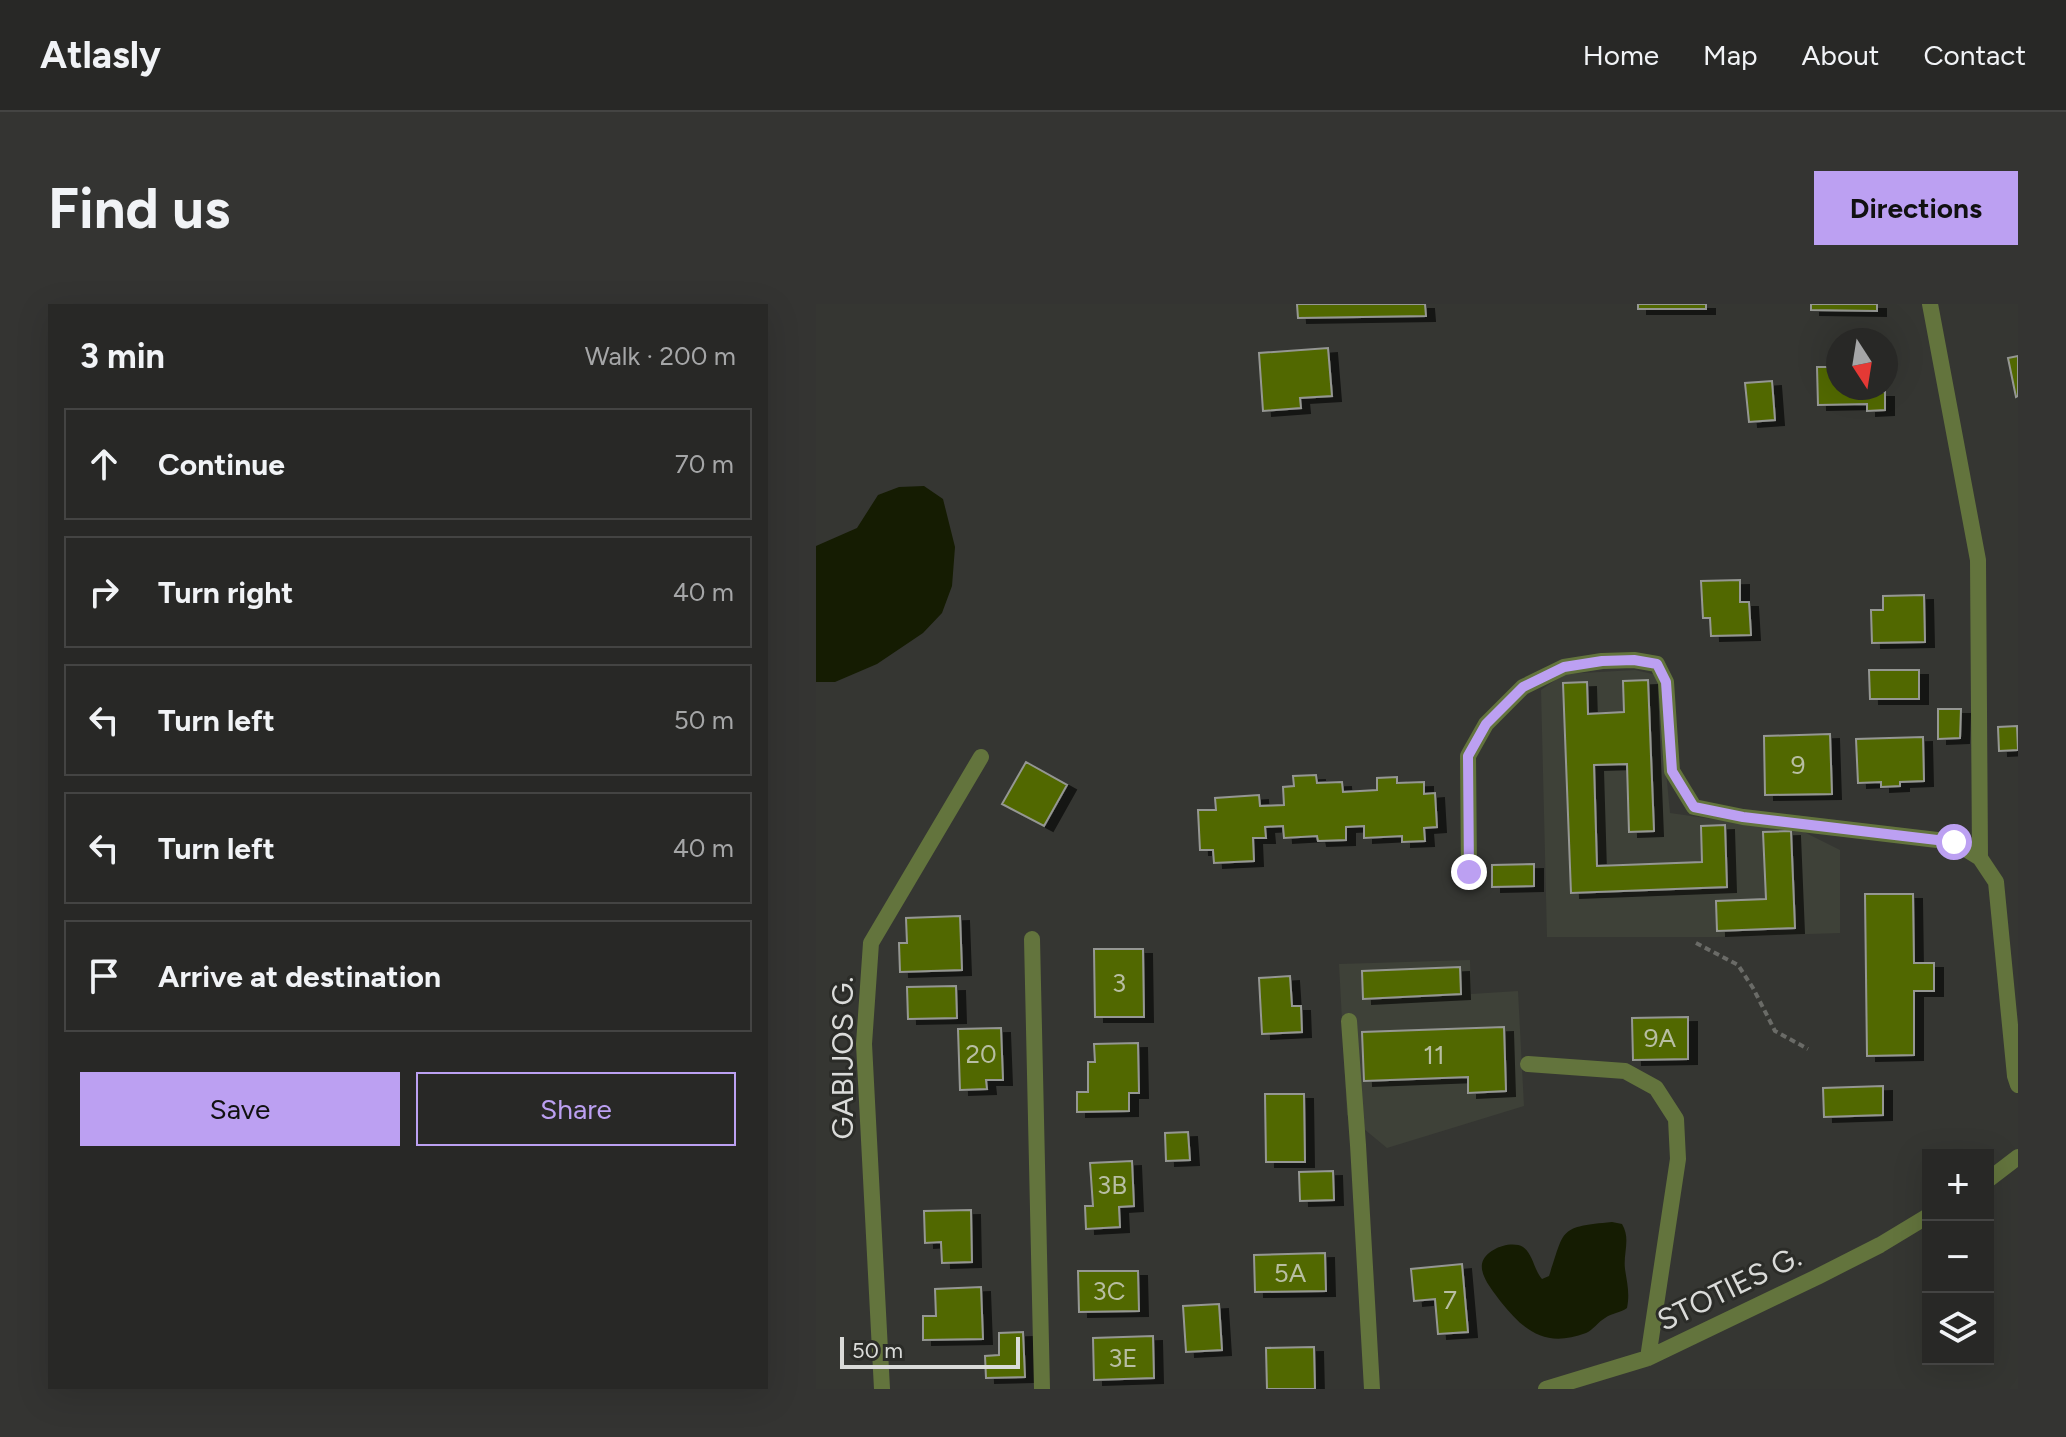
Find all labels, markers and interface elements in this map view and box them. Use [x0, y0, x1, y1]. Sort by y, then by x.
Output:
text: Atlasly [40, 32, 161, 78]
text: Home [1583, 38, 1659, 72]
text: Map [1703, 38, 1758, 72]
text: About [1802, 38, 1879, 72]
text: Contact [1923, 38, 2026, 72]
button: Directions [1814, 171, 2018, 245]
text: Find us [48, 175, 230, 242]
north arrow [1826, 328, 1898, 400]
text: 3 min [80, 336, 165, 377]
text: Walk · 200 m [585, 340, 736, 372]
icon: ahead [82, 442, 126, 486]
text: Continue [158, 446, 285, 483]
text: 70 m [675, 448, 734, 480]
icon: right [82, 570, 126, 614]
text: Turn right [158, 574, 293, 611]
text: 40 m [673, 576, 734, 608]
icon: left [82, 698, 126, 742]
text: Turn left [158, 702, 275, 739]
text: 50 m [674, 704, 734, 736]
house number: 9 [1791, 749, 1805, 781]
route start [1936, 824, 1972, 860]
icon: left [82, 826, 126, 870]
text: Turn left [158, 830, 275, 867]
text: 40 m [673, 832, 734, 864]
route end [1451, 854, 1487, 890]
icon: arrive [82, 954, 126, 998]
text: Arrive at destination [158, 958, 441, 995]
house number: 3 [1112, 967, 1126, 999]
street label: GABIJOS G. [824, 977, 861, 1139]
house number: 9A [1644, 1022, 1677, 1054]
house number: 20 [965, 1038, 997, 1070]
house number: 11 [1423, 1039, 1445, 1071]
button: Save [80, 1072, 400, 1146]
button: Share [416, 1072, 736, 1146]
map controls [1922, 1149, 1994, 1365]
button: + [1922, 1149, 1994, 1221]
house number: 3B [1097, 1169, 1127, 1201]
button: − [1922, 1221, 1994, 1293]
street label: STOTIES G. [1651, 1237, 1807, 1339]
house number: 5A [1274, 1257, 1307, 1289]
house number: 3C [1093, 1275, 1125, 1307]
house number: 7 [1443, 1284, 1457, 1316]
button: layers [1922, 1293, 1994, 1365]
scale bar [840, 1333, 1020, 1369]
text: 50 m [852, 1337, 903, 1364]
house number: 3E [1108, 1342, 1138, 1374]

